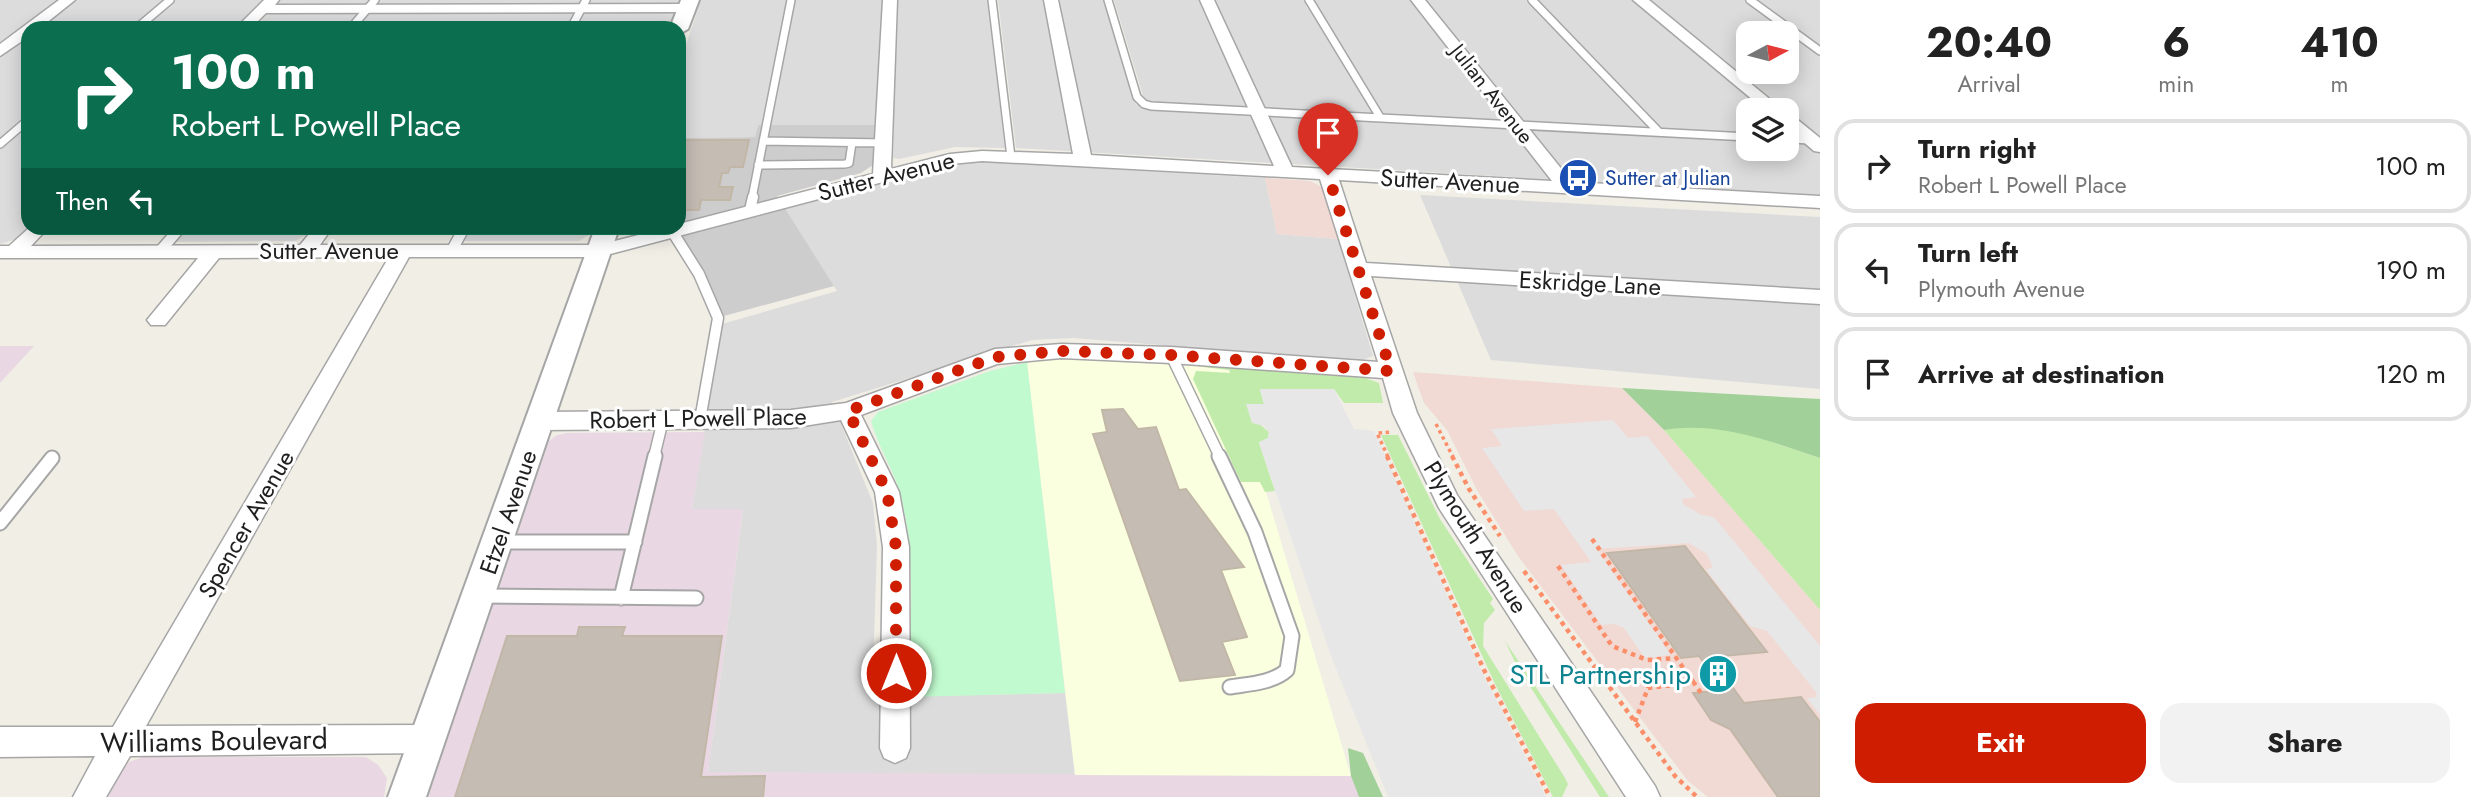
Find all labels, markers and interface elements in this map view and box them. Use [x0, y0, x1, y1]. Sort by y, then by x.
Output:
text: 20:40 [1926, 12, 2052, 73]
text: 6 [2162, 12, 2190, 73]
text: 410 [2300, 12, 2379, 73]
north arrow [1736, 21, 1799, 84]
map controls [1736, 21, 1799, 161]
street label: Julian Avenue [1442, 35, 1541, 150]
text: 100 m [171, 37, 316, 107]
icon: right [56, 49, 147, 140]
text: Arrival [1957, 67, 2021, 101]
text: min [2158, 67, 2194, 101]
text: m [2331, 67, 2349, 101]
button: layers [1736, 98, 1799, 161]
text: Robert L Powell Place [171, 102, 461, 148]
pin [1298, 103, 1358, 175]
icon: arrive [1309, 114, 1347, 152]
text: Turn right [1918, 130, 2036, 168]
street label: Sutter Avenue [814, 142, 958, 210]
icon: right [1859, 147, 1897, 185]
text: 100 m [2375, 147, 2446, 185]
bus stop icon: Sutter at Julian [1557, 157, 1599, 199]
street label: Sutter Avenue [1379, 160, 1521, 202]
place label: Sutter at Julian [1605, 163, 1731, 193]
text: Robert L Powell Place [1918, 168, 2127, 202]
text: Then [56, 182, 109, 220]
icon: left [123, 182, 161, 220]
street label: Sutter Avenue [259, 233, 399, 268]
text: Turn left [1918, 234, 2018, 272]
icon: left [1859, 251, 1897, 289]
text: 190 m [2376, 251, 2446, 289]
street label: Eskridge Lane [1518, 262, 1662, 304]
text: Plymouth Avenue [1918, 272, 2085, 306]
icon: arrive [1859, 355, 1897, 393]
text: Arrive at destination [1918, 355, 2165, 393]
text: 120 m [2376, 355, 2446, 393]
street label: Robert L Powell Place [589, 399, 807, 437]
street label: Spencer Avenue [189, 443, 303, 605]
street label: Etzel Avenue [470, 445, 546, 579]
street label: Plymouth Avenue [1415, 454, 1537, 620]
position arrow [859, 636, 933, 710]
building icon: STL Partnership [1697, 653, 1739, 695]
place label: STL Partnership [1509, 654, 1691, 695]
button: Exit [1855, 703, 2146, 783]
button: Share [2160, 703, 2450, 783]
street label: Williams Boulevard [100, 719, 328, 763]

